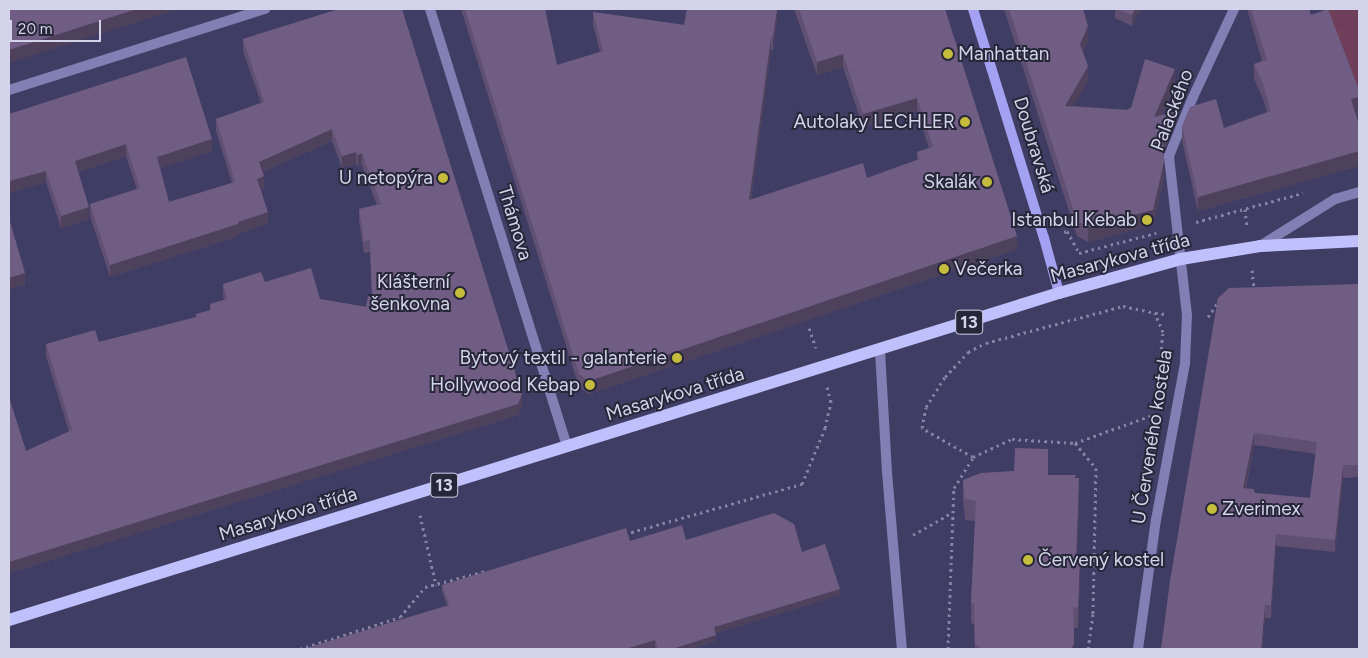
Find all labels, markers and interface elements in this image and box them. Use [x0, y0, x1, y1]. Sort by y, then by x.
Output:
scale bar [12, 10, 104, 42]
text: 20 m [18, 20, 52, 38]
place label: Manhattan [958, 43, 1049, 65]
marker: Manhattan [942, 48, 954, 60]
street label: Palackého [1146, 66, 1198, 154]
street label: Doubravská [1009, 94, 1059, 196]
place label: Autolaky LECHLER [793, 111, 955, 133]
marker: Autolaky LECHLER [959, 116, 971, 128]
place label: U netopýra [339, 167, 433, 189]
place label: Skalák [924, 171, 977, 193]
marker: U netopýra [437, 172, 449, 184]
marker: Skalák [981, 176, 993, 188]
street label: Thámova [493, 183, 537, 263]
place label: Istanbul Kebab [1011, 209, 1137, 231]
marker: Istanbul Kebab [1141, 214, 1153, 226]
street label: Masarykova třída [1048, 228, 1192, 288]
place label: Večerka [954, 258, 1023, 280]
marker: Večerka [938, 263, 950, 275]
place label: Klášterní šenkovna [370, 271, 450, 315]
marker: Klášterní šenkovna [454, 287, 466, 299]
road number: 13 [954, 306, 984, 338]
place label: Bytový textil - galanterie [459, 347, 667, 369]
street label: U Červeného kostela [1127, 348, 1177, 526]
marker: Bytový textil - galanterie [671, 352, 683, 364]
street label: Masarykova třída [603, 362, 747, 426]
place label: Hollywood Kebap [430, 374, 580, 396]
marker: Hollywood Kebap [584, 379, 596, 391]
road number: 13 [429, 470, 459, 500]
street label: Masarykova třída [216, 482, 360, 546]
place label: Zverimex [1222, 498, 1301, 520]
marker: Zverimex [1206, 503, 1218, 515]
place label: Červený kostel [1038, 549, 1164, 571]
marker: Červený kostel [1022, 554, 1034, 566]

